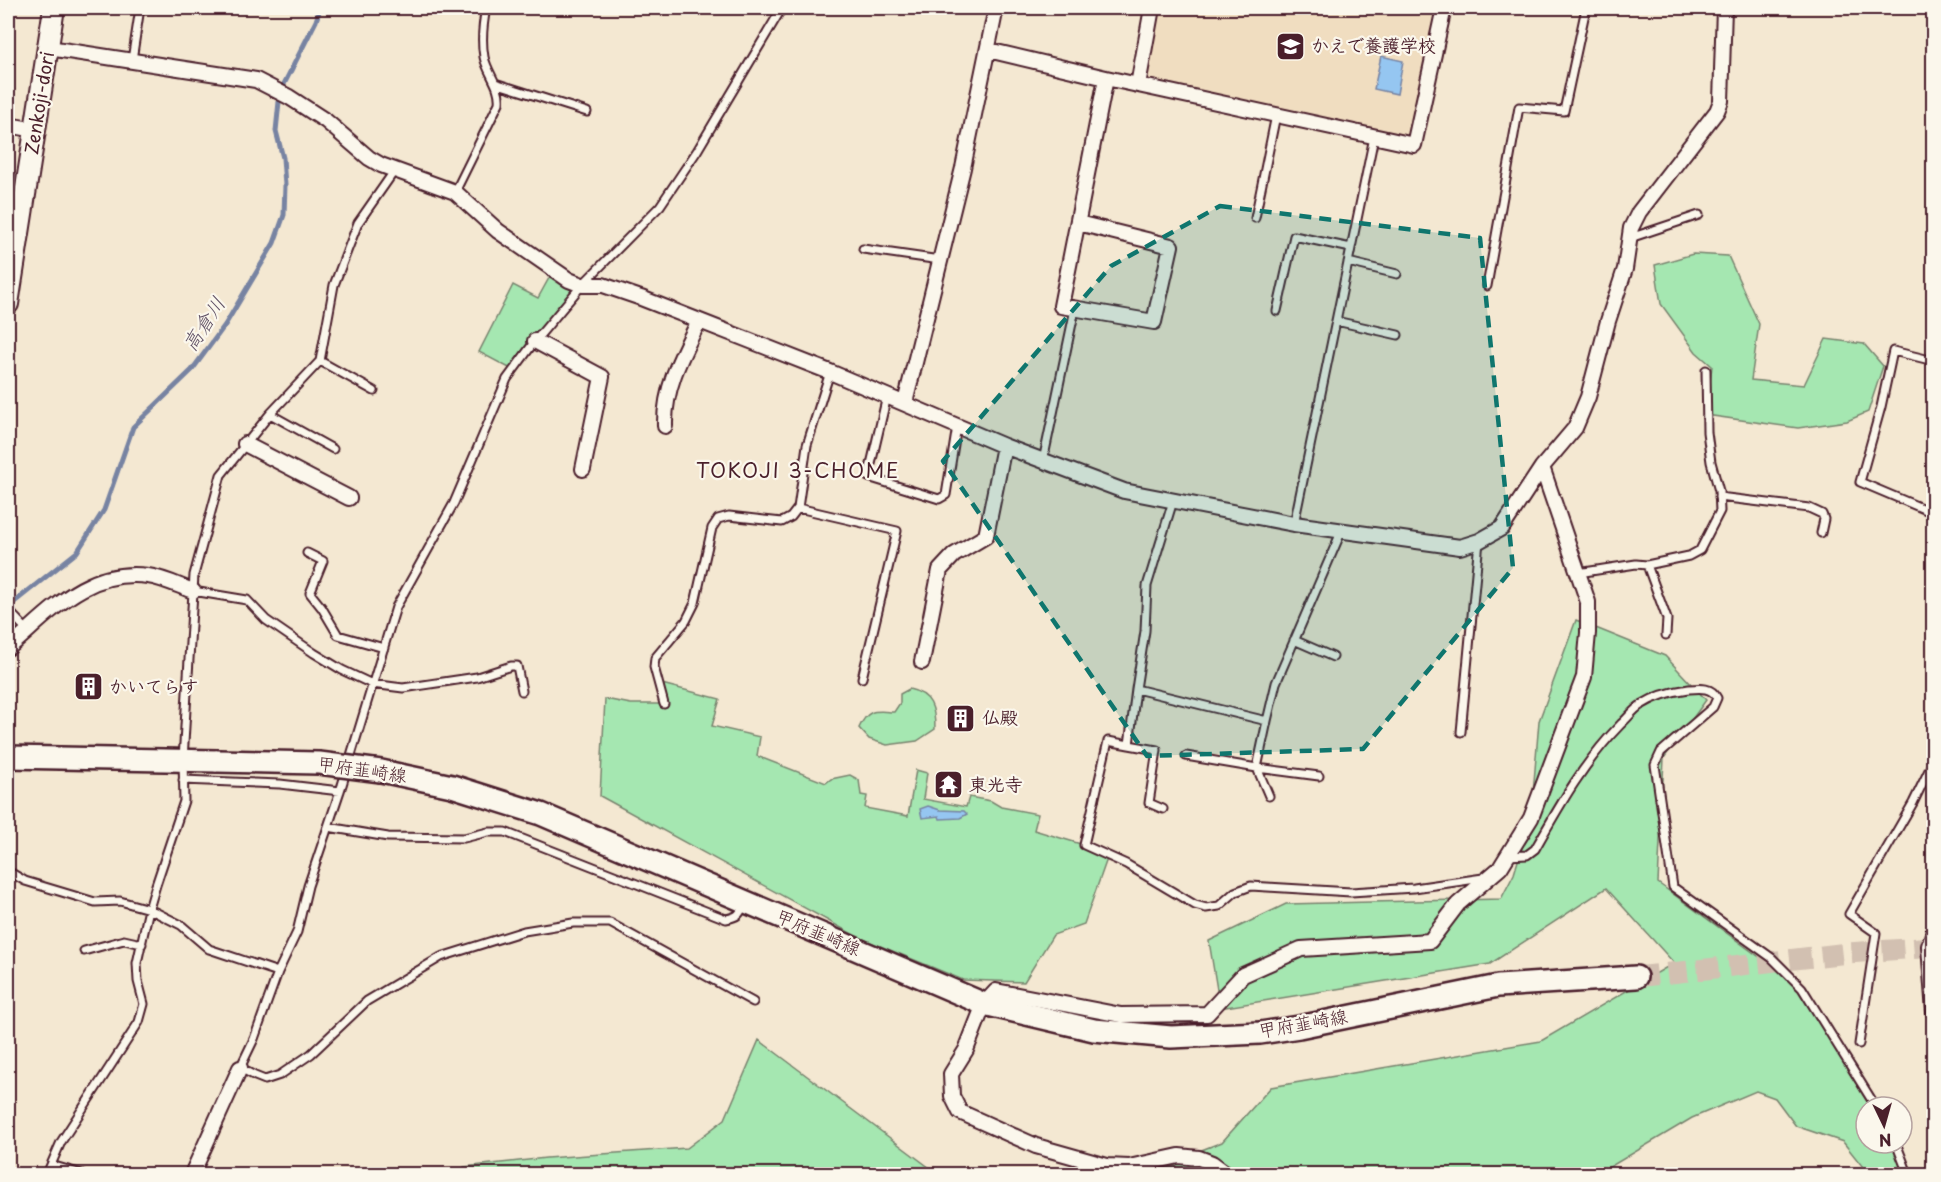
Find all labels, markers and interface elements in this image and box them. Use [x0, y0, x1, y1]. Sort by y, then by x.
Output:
school or university icon: かえで養護学校 [1274, 30, 1306, 62]
place label: かえで養護学校 [1311, 31, 1436, 58]
street label: Zenkoji-dori [17, 49, 60, 156]
water label: 高倉川 [174, 290, 232, 357]
district label: TOKOJI 3-CHOME [696, 455, 900, 485]
building icon: かいてらす [72, 671, 104, 703]
place label: かいてらす [109, 672, 199, 699]
building icon: 仏殿 [945, 702, 977, 734]
place label: 仏殿 [982, 703, 1018, 730]
street label: 甲府韮崎線 [316, 749, 409, 788]
temple icon: 東光寺 [932, 769, 964, 801]
place label: 東光寺 [969, 770, 1023, 797]
street label: 甲府韮崎線 [772, 902, 865, 962]
street label: 甲府韮崎線 [1256, 1001, 1349, 1044]
north arrow [1854, 1095, 1914, 1155]
text: N [1878, 1128, 1893, 1153]

